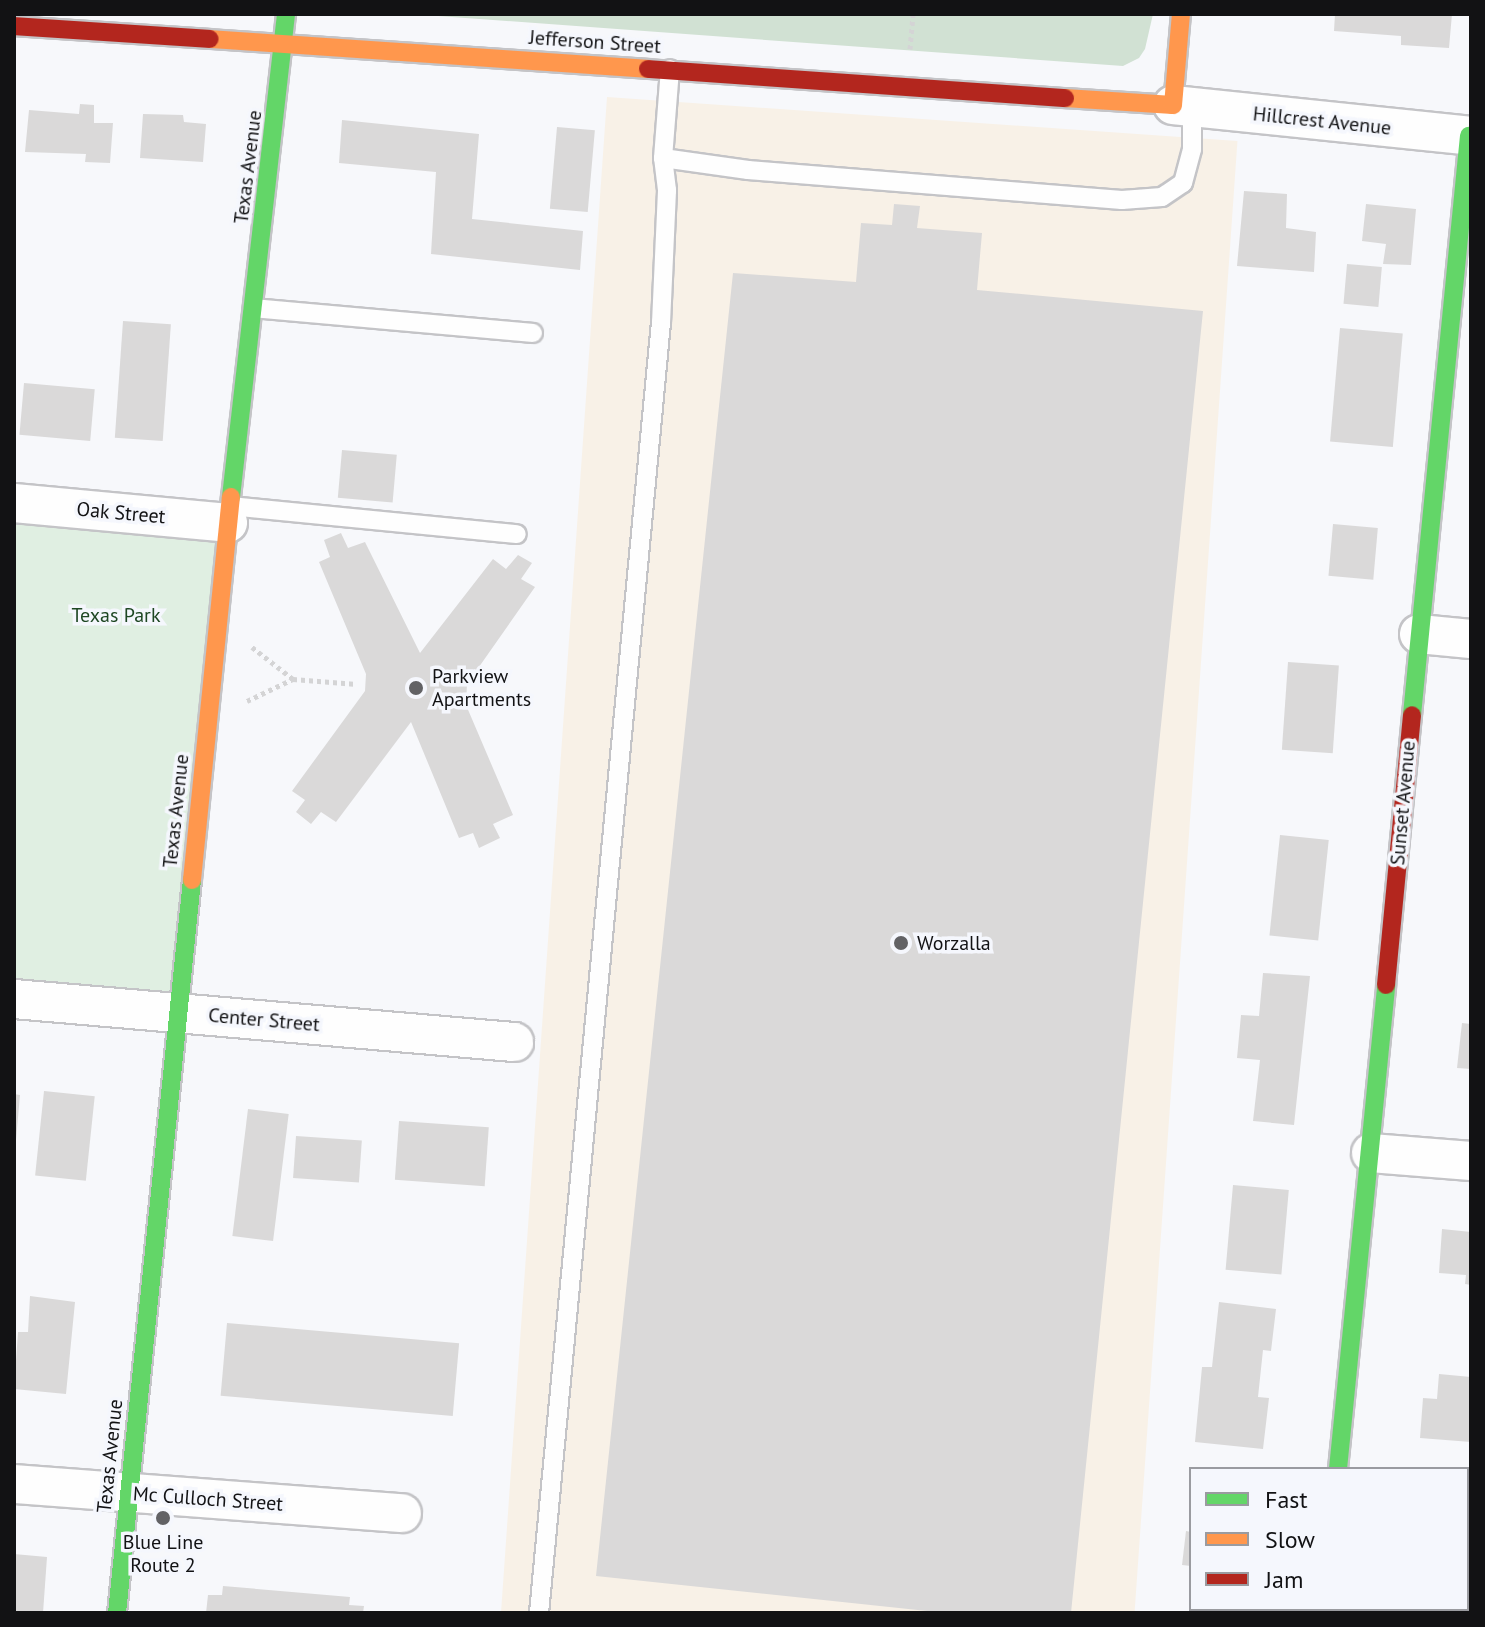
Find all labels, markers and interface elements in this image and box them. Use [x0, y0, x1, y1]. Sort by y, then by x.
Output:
street label: Jefferson Street [528, 25, 662, 59]
street label: Hillcrest Avenue [1251, 102, 1393, 140]
street label: Texas Avenue [229, 109, 267, 225]
street label: Oak Street [75, 497, 167, 529]
park label: Texas Park [72, 603, 160, 627]
place label: Parkview Apartments [432, 664, 531, 711]
marker: Parkview Apartments [407, 679, 425, 697]
street label: Sunset Avenue [1386, 739, 1420, 867]
street label: Texas Avenue [158, 753, 194, 869]
place label: Worzalla [917, 931, 991, 955]
marker: Worzalla [892, 934, 910, 952]
street label: Center Street [207, 1003, 321, 1037]
street label: Texas Avenue [92, 1398, 128, 1514]
legend [1189, 1467, 1469, 1611]
street label: Mc Culloch Street [132, 1482, 284, 1516]
text: Fast [1265, 1484, 1308, 1515]
marker: Blue Line Route 2 [154, 1509, 172, 1527]
text: Slow [1265, 1524, 1315, 1555]
place label: Blue Line Route 2 [123, 1530, 203, 1577]
text: Jam [1265, 1564, 1303, 1595]

